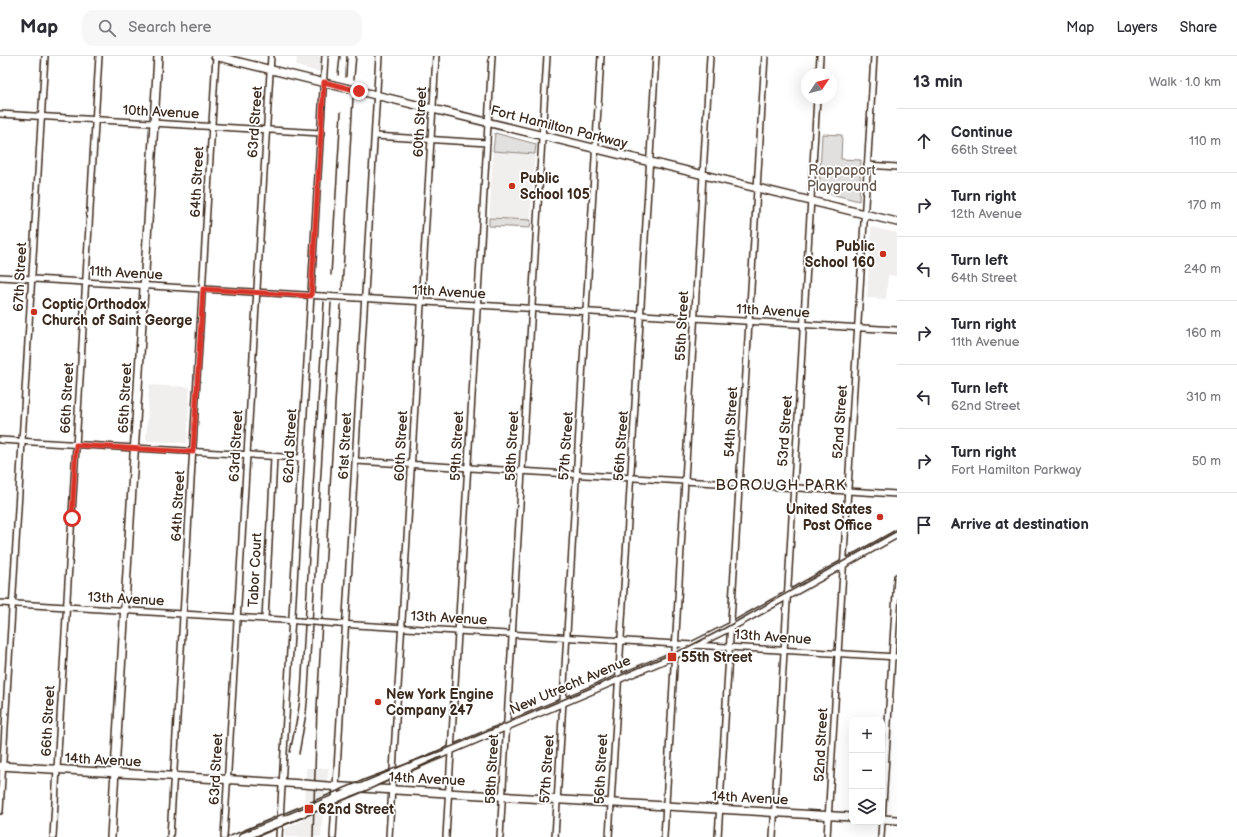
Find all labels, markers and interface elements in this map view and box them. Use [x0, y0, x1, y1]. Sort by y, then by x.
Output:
search box [82, 10, 362, 46]
text: Map [20, 16, 58, 39]
icon: search [96, 17, 118, 39]
text: Search here [128, 18, 211, 37]
text: Map [1066, 19, 1094, 36]
text: Layers [1116, 19, 1158, 36]
text: Share [1180, 19, 1217, 36]
north arrow [801, 68, 837, 104]
text: 13 min [913, 72, 963, 92]
text: Walk · 1.0 km [1149, 74, 1221, 90]
route end [350, 82, 368, 100]
street label: 63rd Street [244, 85, 266, 158]
street label: 60th Street [410, 86, 430, 158]
street label: 10th Avenue [122, 102, 200, 122]
street label: Fort Hamilton Parkway [489, 102, 630, 152]
text: Continue [951, 123, 1013, 142]
icon: ahead [913, 130, 935, 152]
text: 110 m [1189, 133, 1221, 149]
text: 66th Street [951, 142, 1017, 158]
street label: 64th Street [187, 145, 207, 218]
park label: Rappaport Playground [807, 162, 877, 195]
place label: Public School 105 [520, 170, 590, 203]
marker: Public School 105 [507, 181, 517, 191]
text: Turn right [951, 187, 1016, 206]
icon: right [913, 194, 935, 216]
text: 170 m [1188, 197, 1221, 213]
text: 12th Avenue [951, 206, 1022, 222]
place label: Public School 160 [805, 238, 875, 271]
street label: 67th Street [10, 241, 30, 312]
marker: Public School 160 [878, 249, 888, 259]
text: Turn left [951, 251, 1008, 270]
icon: left [913, 258, 935, 280]
text: 240 m [1184, 261, 1221, 277]
street label: 11th Avenue [89, 263, 163, 283]
text: 64th Street [951, 270, 1017, 286]
street label: 11th Avenue [412, 282, 486, 302]
street label: 55th Street [672, 290, 692, 361]
place label: Coptic Orthodox Church of Saint George [42, 296, 192, 329]
street label: 11th Avenue [736, 301, 810, 321]
marker: Coptic Orthodox Church of Saint George [29, 307, 39, 317]
text: Turn right [951, 315, 1016, 334]
icon: right [913, 322, 935, 344]
text: 160 m [1186, 325, 1221, 341]
text: 11th Avenue [951, 334, 1019, 350]
street label: 66th Street [57, 361, 77, 434]
street label: 65th Street [115, 362, 135, 434]
text: Turn left [951, 379, 1008, 398]
street label: 52nd Street [829, 384, 851, 460]
street label: 54th Street [721, 386, 741, 458]
icon: left [913, 386, 935, 408]
text: 310 m [1186, 389, 1221, 405]
street label: 53rd Street [774, 394, 796, 467]
text: 62nd Street [951, 398, 1020, 414]
street label: 62nd Street [280, 408, 300, 484]
street label: 63rd Street [226, 409, 246, 482]
street label: 60th Street [391, 410, 411, 482]
street label: 59th Street [447, 410, 467, 481]
street label: 58th Street [502, 410, 522, 481]
street label: 57th Street [555, 410, 577, 481]
street label: 56th Street [610, 410, 632, 482]
street label: 61st Street [335, 411, 355, 480]
text: Turn right [951, 443, 1016, 462]
icon: right [913, 450, 935, 472]
text: 50 m [1192, 453, 1221, 469]
text: Fort Hamilton Parkway [951, 462, 1081, 478]
street label: 64th Street [168, 469, 188, 542]
district label: BOROUGH PARK [716, 476, 846, 495]
place label: United States Post Office [786, 501, 872, 534]
route start [63, 509, 81, 527]
marker: United States Post Office [875, 512, 885, 522]
icon: arrive [913, 514, 935, 536]
text: Arrive at destination [951, 515, 1089, 534]
street label: Tabor Court [245, 532, 265, 608]
street label: 13th Avenue [87, 589, 165, 609]
street label: 13th Avenue [410, 608, 488, 628]
street label: 13th Avenue [734, 626, 812, 648]
place label: 55th Street [681, 649, 753, 666]
marker: 55th Street [666, 651, 678, 663]
street label: New Utrecht Avenue [507, 652, 633, 718]
street label: 66th Street [38, 684, 58, 757]
place label: New York Engine Company 247 [386, 686, 494, 719]
marker: New York Engine Company 247 [373, 697, 383, 707]
street label: 52nd Street [811, 707, 831, 782]
map controls [849, 717, 885, 825]
button: + [849, 717, 885, 753]
street label: 63rd Street [206, 732, 226, 805]
street label: 58th Street [482, 733, 502, 804]
street label: 57th Street [536, 733, 558, 804]
street label: 56th Street [591, 733, 611, 805]
street label: 14th Avenue [64, 750, 142, 770]
button: − [849, 753, 885, 789]
street label: 14th Avenue [388, 769, 466, 789]
street label: 14th Avenue [711, 788, 789, 808]
button: layers [849, 789, 885, 825]
place label: 62nd Street [318, 801, 394, 818]
marker: 62nd Street [303, 803, 315, 815]

